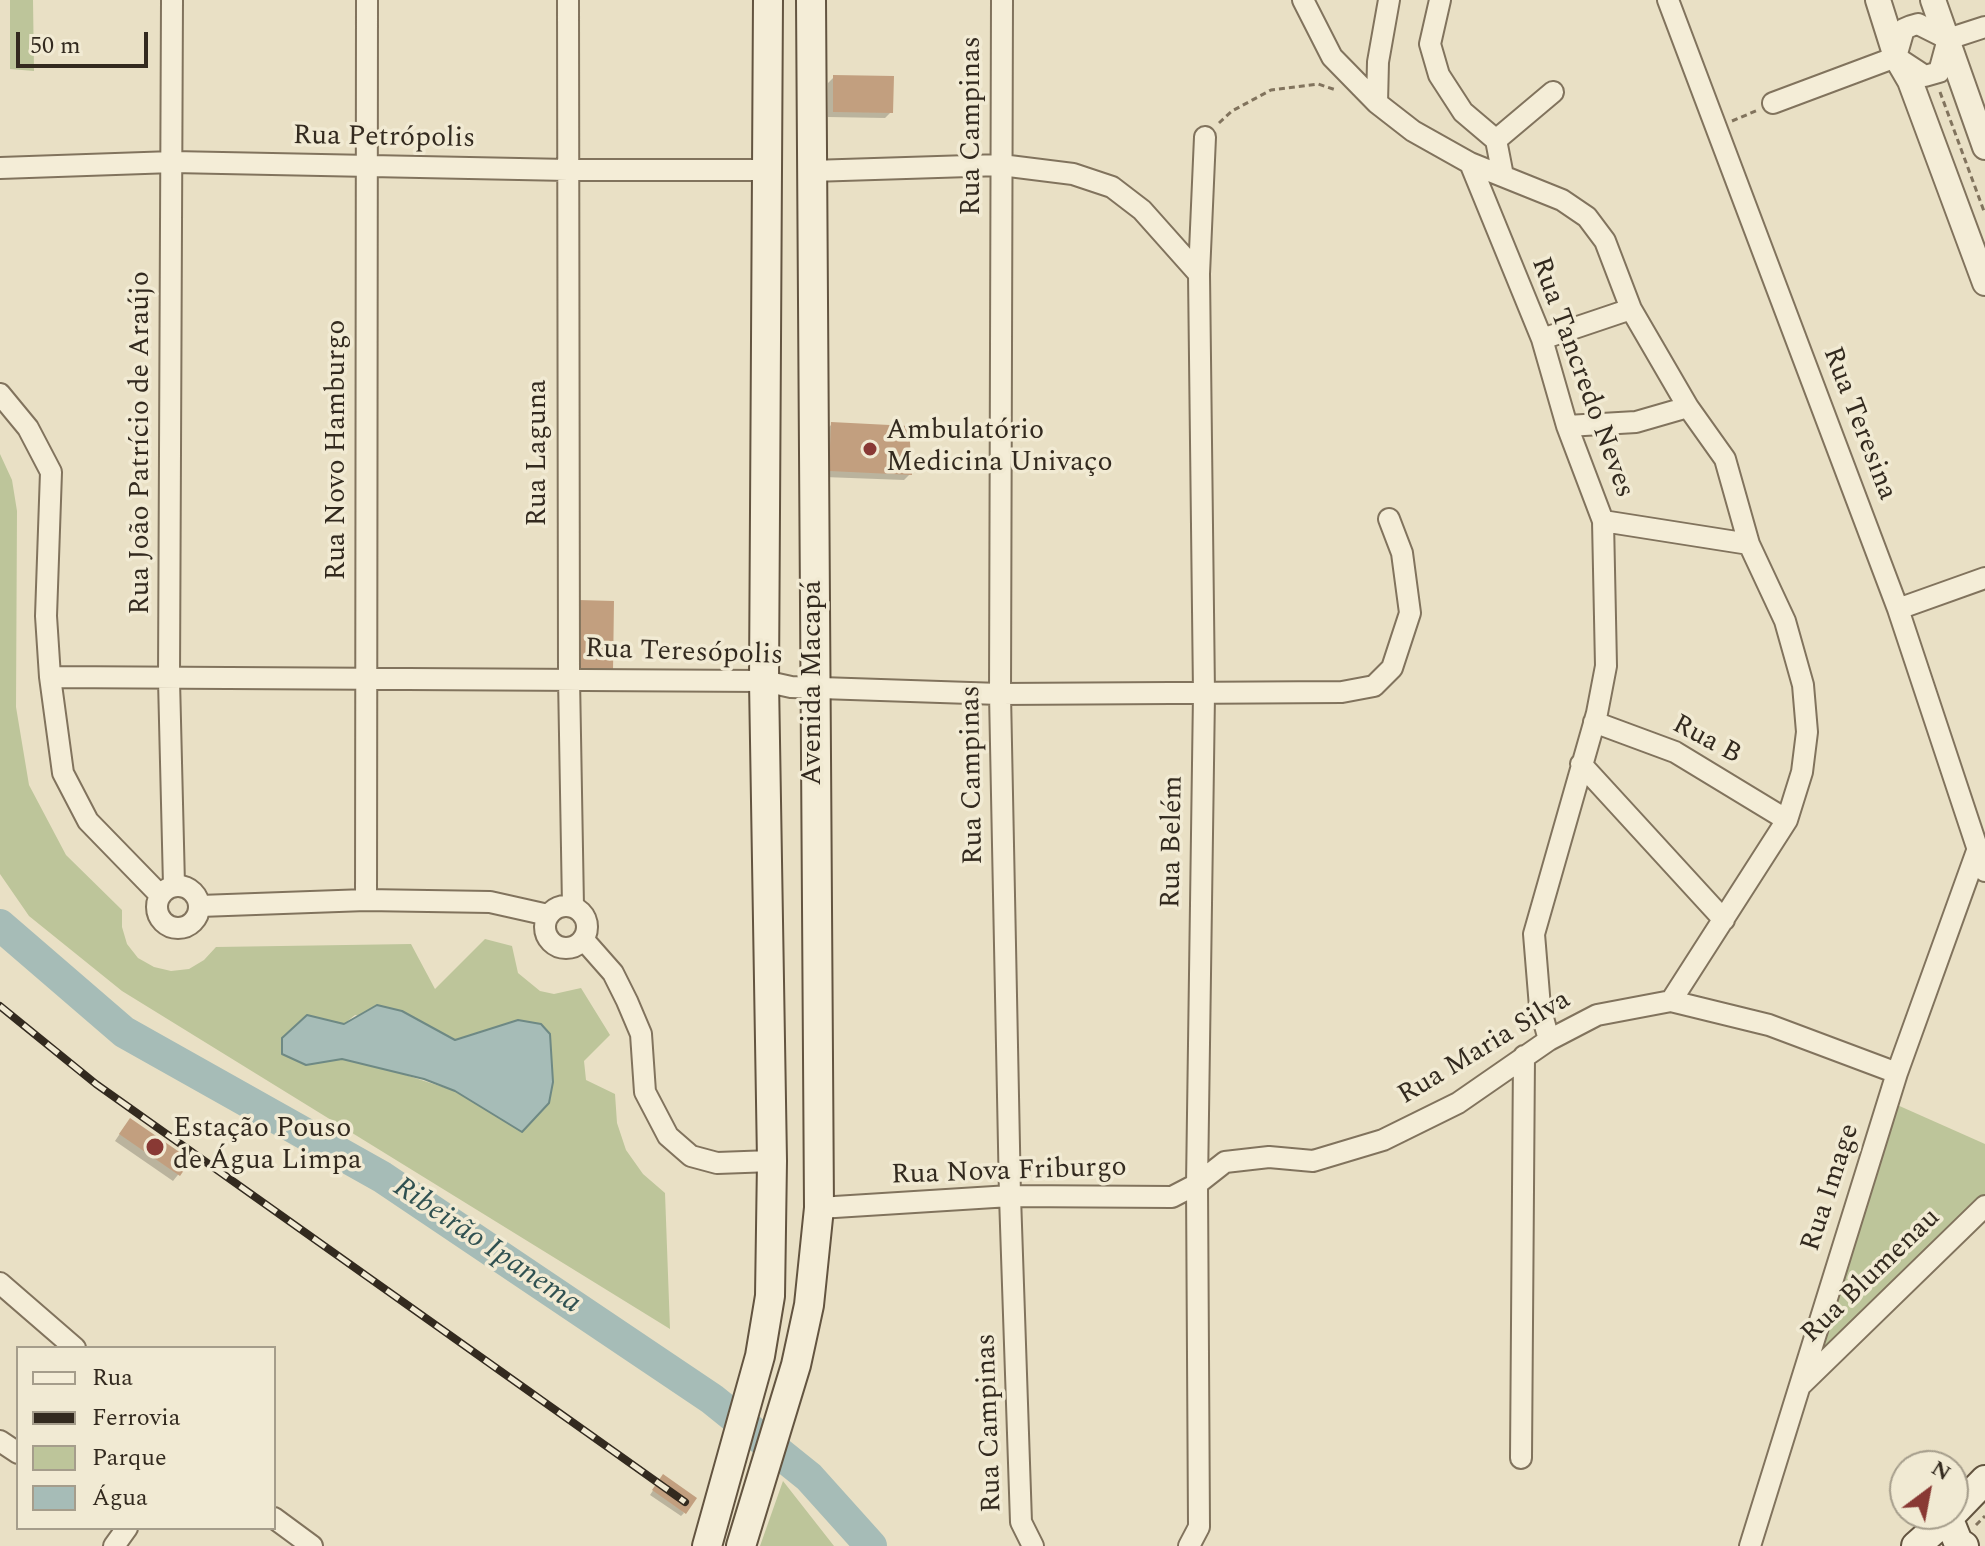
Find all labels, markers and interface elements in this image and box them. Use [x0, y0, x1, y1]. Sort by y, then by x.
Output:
scale bar [20, 16, 152, 66]
text: 50 m [30, 28, 81, 64]
street label: Rua Campinas [957, 36, 991, 216]
street label: Rua Petrópolis [293, 121, 475, 157]
street label: Rua Tancredo Neves [1522, 253, 1640, 503]
street label: Rua João Patrício de Araújo [126, 271, 160, 615]
street label: Rua Novo Hamburgo [322, 320, 356, 580]
street label: Rua Teresina [1813, 343, 1903, 505]
street label: Rua Laguna [523, 380, 557, 526]
place label: Ambulatório Medicina Univaço [886, 416, 1113, 482]
marker: Ambulatório Medicina Univaço [861, 440, 879, 458]
street label: Avenida Macapá [798, 580, 832, 786]
street label: Rua Teresópolis [584, 634, 784, 674]
street label: Rua Campinas [956, 685, 992, 865]
street label: Rua B [1666, 709, 1746, 773]
street label: Rua Belém [1156, 775, 1192, 909]
street label: Rua Maria Silva [1393, 984, 1577, 1114]
place label: Estação Pouso de Água Limpa [173, 1114, 362, 1180]
street label: Rua Image [1796, 1120, 1868, 1256]
marker: Estação Pouso de Água Limpa [144, 1136, 166, 1158]
street label: Rua Nova Friburgo [891, 1152, 1127, 1194]
water label: Ribeirão Ipanema [385, 1171, 587, 1323]
street label: Rua Blumenau [1796, 1202, 1948, 1352]
street label: Rua Campinas [971, 1333, 1011, 1513]
legend [16, 1346, 276, 1530]
text: Rua [92, 1360, 133, 1396]
text: Ferrovia [92, 1400, 180, 1436]
text: Parque [92, 1440, 167, 1476]
north arrow [1889, 1450, 1969, 1530]
text: N [1925, 1452, 1957, 1490]
text: Água [92, 1480, 148, 1516]

